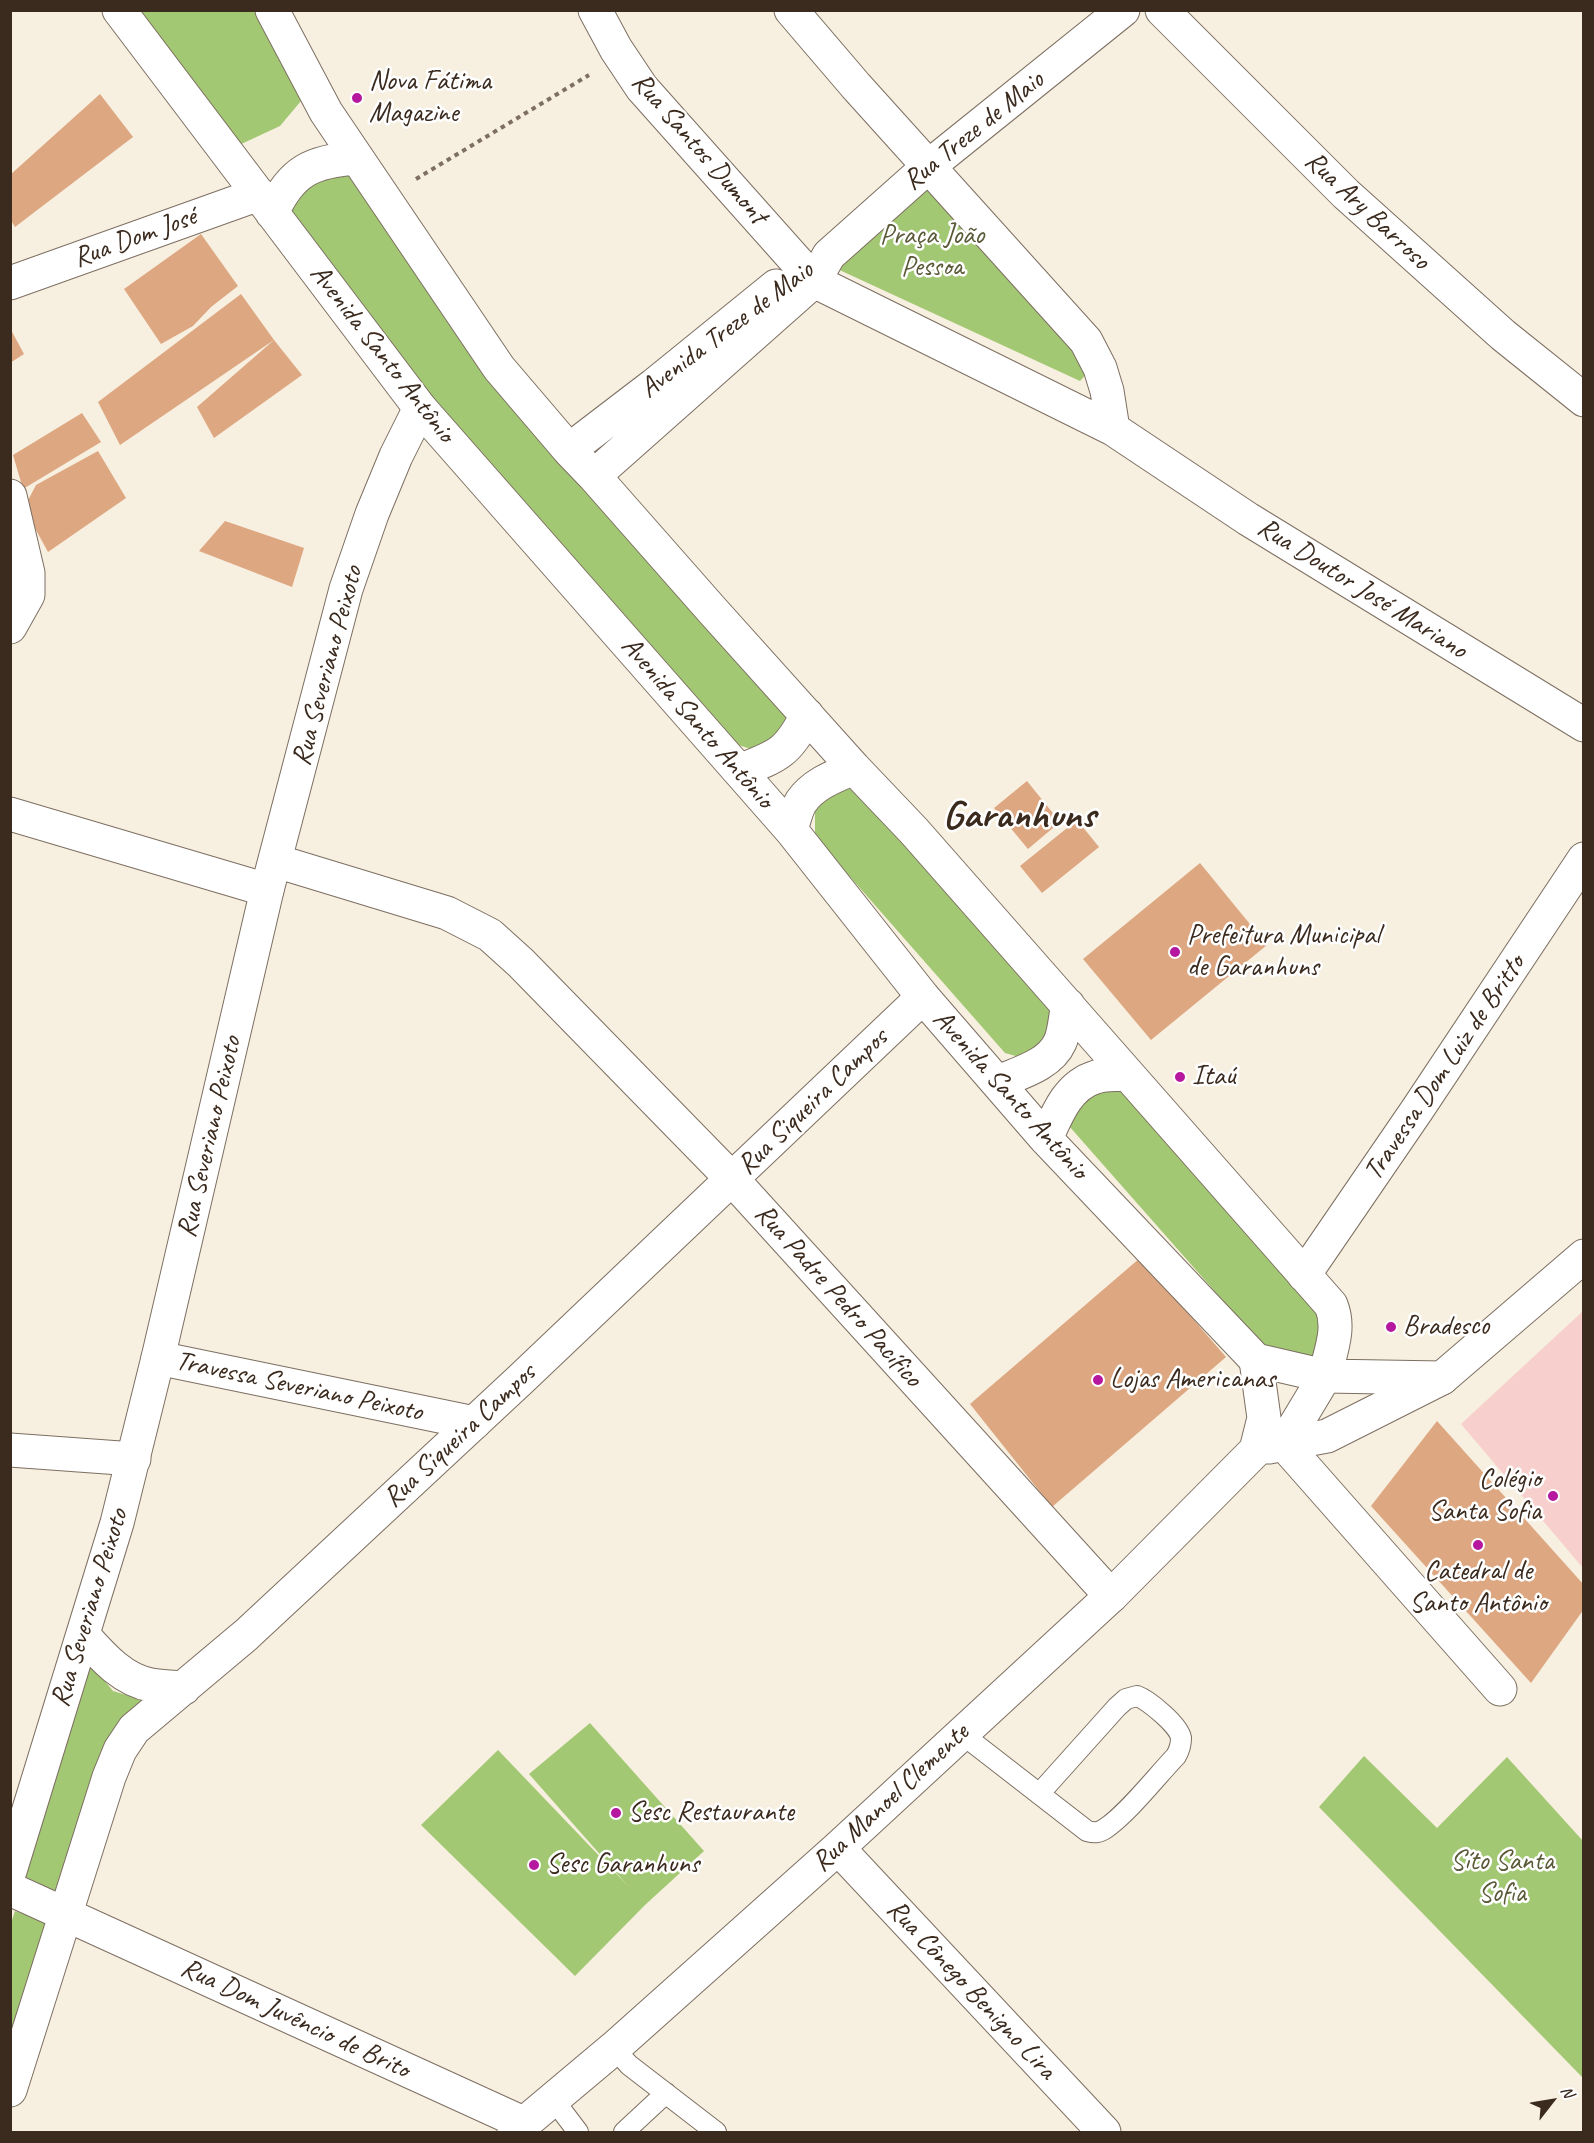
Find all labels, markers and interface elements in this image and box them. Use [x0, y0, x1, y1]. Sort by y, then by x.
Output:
street label: Rua Treze de Maio [897, 64, 1051, 198]
place label: Nova Fátima Magazine [369, 65, 491, 131]
street label: Rua Santos Dumont [624, 66, 774, 232]
marker: Nova Fátima Magazine [350, 91, 364, 105]
street label: Rua Ary Barroso [1297, 144, 1437, 278]
street label: Rua Dom José [69, 200, 201, 276]
park label: Praça João Pessoa [880, 219, 984, 285]
street label: Avenida Treze de Maio [634, 254, 820, 406]
street label: Avenida Santo Antônio [302, 258, 462, 450]
street label: Rua Doutor José Mariano [1251, 511, 1473, 667]
street label: Rua Severiano Peixoto [285, 563, 371, 769]
street label: Avenida Santo Antônio [613, 630, 781, 816]
district label: Garanhuns [943, 793, 1095, 841]
place label: Prefeitura Municipal de Garanhuns [1187, 919, 1380, 985]
marker: Prefeitura Municipal de Garanhuns [1168, 945, 1182, 959]
street label: Travessa Dom Luiz de Britto [1357, 949, 1533, 1187]
street label: Avenida Santo Antônio [925, 1003, 1095, 1187]
street label: Rua Siqueira Campos [731, 1022, 895, 1182]
street label: Rua Severiano Peixoto [171, 1033, 249, 1241]
place label: Itaú [1192, 1060, 1235, 1094]
marker: Itaú [1173, 1070, 1187, 1084]
street label: Rua Padre Pedro Pacífico [747, 1197, 929, 1395]
place label: Bradesco [1403, 1310, 1489, 1344]
marker: Bradesco [1384, 1320, 1398, 1334]
street label: Travessa Severiano Peixoto [173, 1344, 425, 1430]
street label: Rua Siqueira Campos [377, 1357, 543, 1515]
place label: Lojas Americanas [1110, 1363, 1275, 1397]
marker: Lojas Americanas [1091, 1373, 1105, 1387]
place label: Colégio Santa Sofia [1428, 1463, 1541, 1529]
marker: Colégio Santa Sofia [1546, 1489, 1560, 1503]
street label: Rua Severiano Peixoto [44, 1505, 136, 1711]
marker: Catedral de Santo Antônio [1471, 1538, 1485, 1552]
place label: Catedral de Santo Antônio [1409, 1555, 1547, 1621]
street label: Rua Manoel Clemente [806, 1717, 976, 1879]
place label: Sesc Restaurante [628, 1796, 794, 1830]
marker: Sesc Restaurante [609, 1806, 623, 1820]
park label: Síto Santa Sofia [1450, 1845, 1554, 1911]
place label: Sesc Garanhuns [546, 1848, 699, 1882]
marker: Sesc Garanhuns [527, 1858, 541, 1872]
street label: Rua Cônego Benigno Lira [879, 1893, 1063, 2087]
street label: Rua Dom Juvêncio de Brito [175, 1951, 415, 2087]
north arrow [1522, 2071, 1582, 2131]
text: N [1556, 2082, 1579, 2101]

